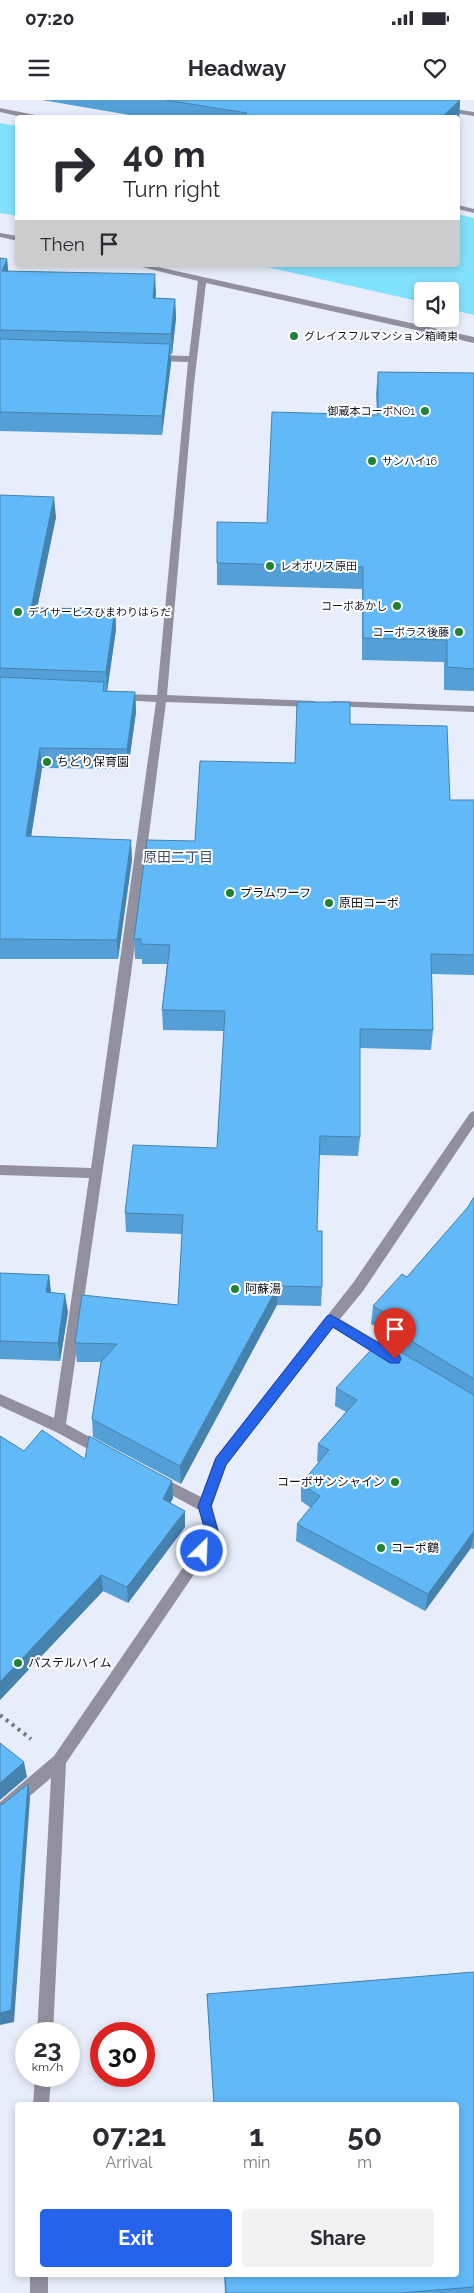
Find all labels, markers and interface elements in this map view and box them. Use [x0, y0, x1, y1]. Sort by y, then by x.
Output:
text: 07:20 [25, 7, 74, 29]
icon: menu [25, 54, 53, 82]
icon: heart [421, 54, 449, 82]
text: Headway [188, 55, 286, 81]
text: 40 m [123, 134, 205, 175]
icon: right [40, 135, 105, 200]
text: Turn right [123, 176, 220, 202]
icon: arrive [95, 230, 123, 258]
text: Then [40, 233, 85, 255]
map controls [414, 282, 459, 327]
button: sound [414, 282, 459, 327]
marker: グレイスフルマンション箱崎東 [288, 330, 300, 342]
place label: グレイスフルマンション箱崎東 [304, 330, 458, 343]
place label: 御蔵本コーポNO1 [327, 405, 415, 418]
marker: 御蔵本コーポNO1 [419, 405, 431, 417]
marker: サンハイ16 [366, 455, 378, 467]
place label: サンハイ16 [382, 455, 437, 468]
marker: レオポリス原田 [264, 560, 276, 572]
place label: レオポリス原田 [280, 560, 357, 573]
place label: コーポあかし [321, 600, 387, 613]
marker: コーポあかし [391, 600, 403, 612]
marker: デイサービスひまわりはらだ [12, 606, 24, 618]
place label: デイサービスひまわりはらだ [28, 606, 171, 619]
place label: コーポラス後藤 [372, 626, 449, 639]
marker: コーポラス後藤 [453, 626, 465, 638]
place label: ちどり保育園 [57, 755, 129, 769]
marker: ちどり保育園 [41, 756, 53, 768]
district label: 原田二丁目 [143, 849, 213, 865]
place label: プラムワーフ [240, 886, 311, 900]
marker: プラムワーフ [224, 887, 236, 899]
place label: 原田コーポ [339, 896, 399, 910]
marker: 原田コーポ [323, 897, 335, 909]
place label: 阿蘇湯 [245, 1282, 281, 1296]
marker: 阿蘇湯 [229, 1283, 241, 1295]
pin [374, 1308, 416, 1359]
icon: arrive [381, 1315, 409, 1343]
place label: コーポサンシャイン [277, 1475, 385, 1489]
marker: コーポサンシャイン [389, 1476, 401, 1488]
position arrow [175, 1524, 227, 1576]
place label: コーポ鶴 [391, 1541, 439, 1555]
marker: コーポ鶴 [375, 1542, 387, 1554]
place label: パステルハイム [28, 1656, 112, 1670]
marker: パステルハイム [12, 1657, 24, 1669]
speed limit sign: 30 [90, 2022, 155, 2087]
text: 23 [33, 2033, 62, 2063]
text: km/h [32, 2060, 63, 2074]
text: 07:21 [92, 2118, 166, 2153]
text: 1 [249, 2118, 264, 2153]
text: 50 [347, 2118, 382, 2153]
text: Arrival [105, 2153, 152, 2172]
text: min [243, 2153, 270, 2172]
text: m [357, 2153, 372, 2172]
button: Exit [40, 2209, 232, 2267]
button: Share [242, 2209, 434, 2267]

